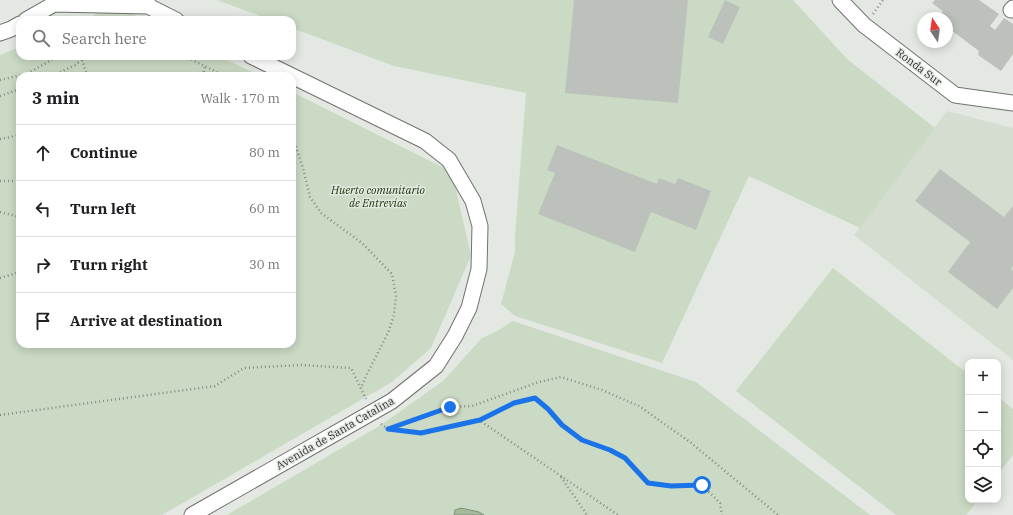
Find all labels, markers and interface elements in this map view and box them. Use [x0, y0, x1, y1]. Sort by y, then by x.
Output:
north arrow [917, 12, 953, 48]
search box [16, 16, 296, 60]
icon: search [30, 27, 52, 49]
text: Search here [62, 29, 147, 48]
street label: Ronda Sur [893, 45, 945, 89]
text: 3 min [32, 87, 80, 109]
text: Walk · 170 m [201, 90, 280, 107]
icon: ahead [32, 142, 54, 164]
text: Continue [70, 143, 137, 162]
text: 80 m [249, 144, 280, 161]
park label: Huerto comunitario de Entrevías [330, 183, 426, 210]
icon: left [32, 198, 54, 220]
text: Turn left [70, 199, 136, 218]
text: 60 m [249, 200, 280, 217]
icon: right [32, 254, 54, 276]
text: Turn right [70, 255, 148, 274]
text: 30 m [249, 256, 280, 273]
icon: arrive [32, 310, 54, 332]
text: Arrive at destination [70, 311, 222, 330]
map controls [965, 359, 1001, 503]
button: + [965, 359, 1001, 395]
street label: Avenida de Santa Catalina [273, 393, 397, 473]
button: − [965, 395, 1001, 431]
route end [441, 398, 459, 416]
button: locate [965, 431, 1001, 467]
button: layers [965, 467, 1001, 503]
route start [693, 476, 711, 494]

